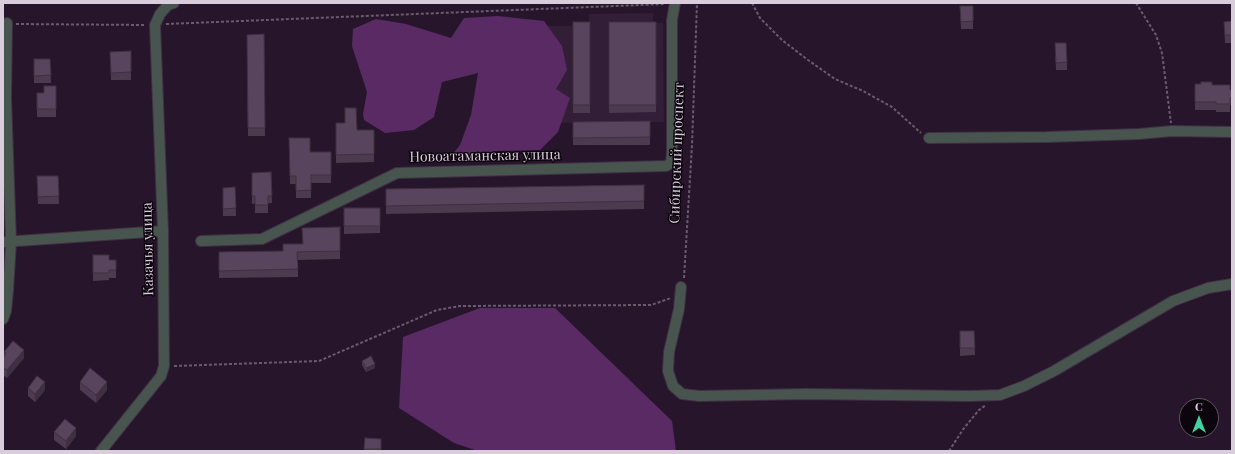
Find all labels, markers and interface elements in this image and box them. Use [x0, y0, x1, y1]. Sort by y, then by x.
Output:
street label: Сибирский проспект [666, 82, 688, 224]
street label: Новоатаманская улица [409, 146, 561, 166]
street label: Казачья улица [139, 202, 157, 296]
north arrow [1179, 398, 1219, 438]
text: С [1195, 399, 1203, 414]

